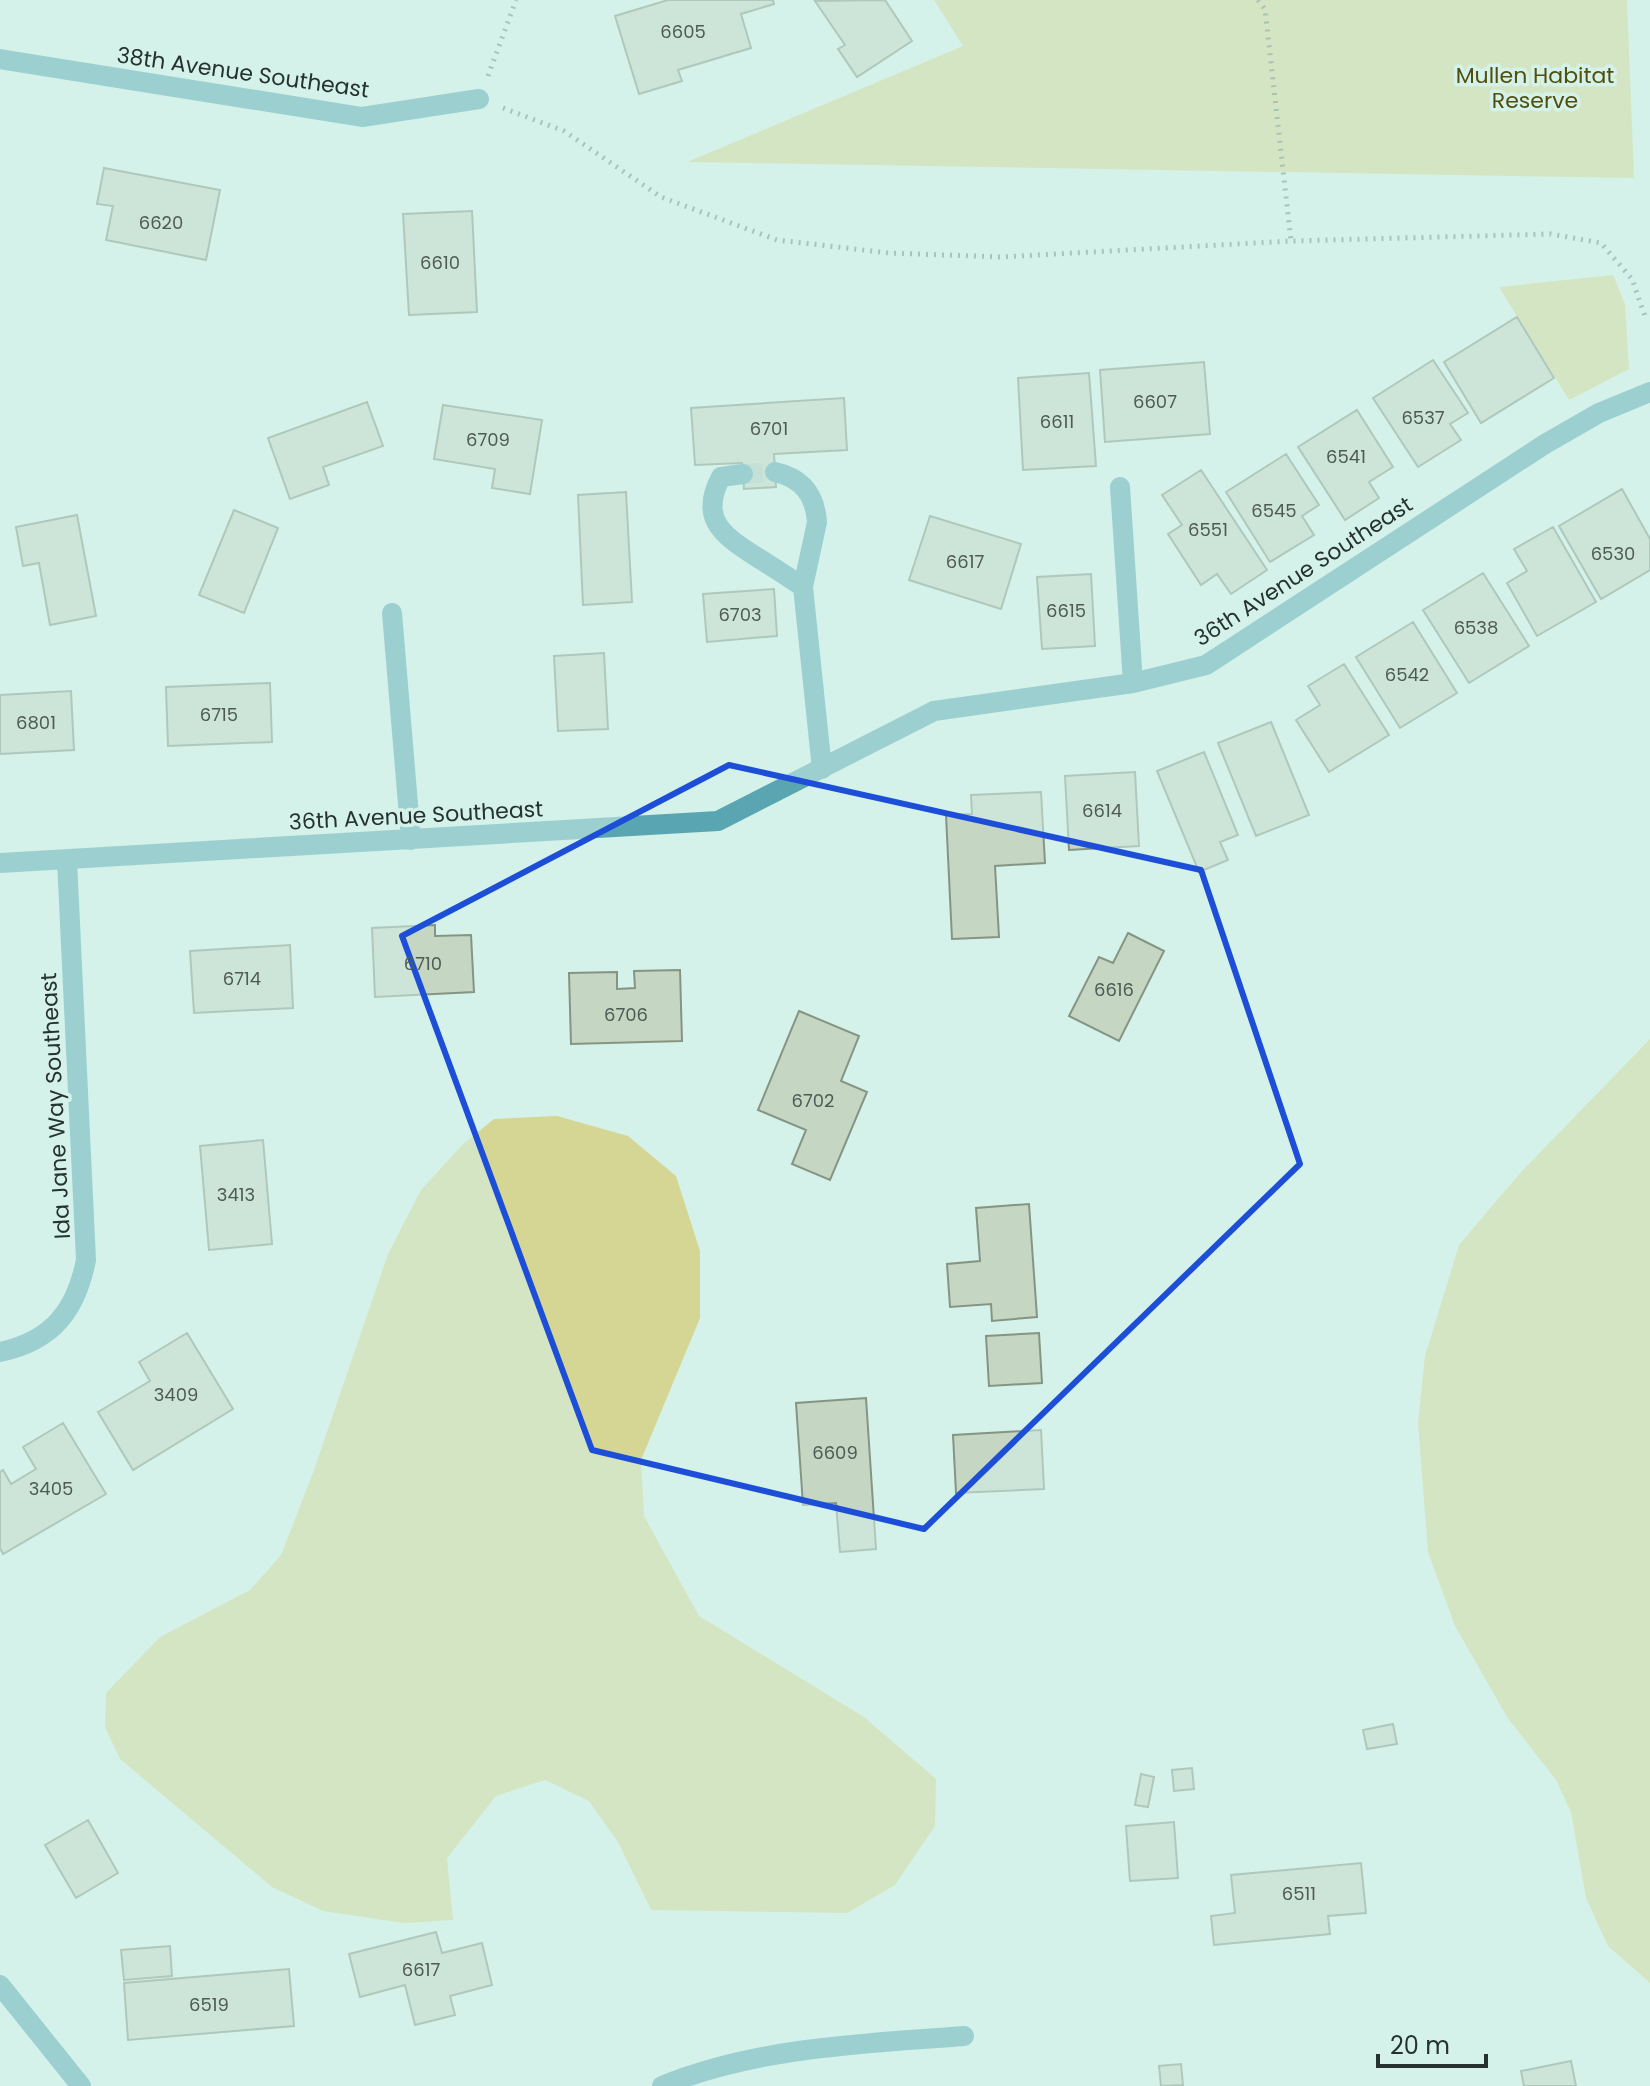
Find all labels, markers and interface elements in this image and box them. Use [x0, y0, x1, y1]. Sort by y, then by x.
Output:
house number: 6605 [660, 19, 706, 44]
street label: 38th Avenue Southeast [115, 39, 371, 106]
park label: Mullen Habitat Reserve [1456, 60, 1614, 116]
house number: 6620 [139, 210, 183, 235]
house number: 6610 [420, 250, 460, 275]
house number: 6607 [1133, 389, 1177, 414]
house number: 6537 [1401, 405, 1445, 430]
house number: 6611 [1040, 409, 1074, 434]
house number: 6701 [750, 416, 788, 441]
house number: 6709 [466, 427, 510, 452]
house number: 6541 [1326, 444, 1366, 469]
street label: 36th Avenue Southeast [1188, 489, 1418, 654]
house number: 6545 [1251, 498, 1297, 523]
house number: 6551 [1188, 517, 1228, 542]
house number: 6530 [1591, 541, 1635, 566]
house number: 6617 [946, 549, 984, 574]
house number: 6615 [1046, 598, 1086, 623]
house number: 6703 [718, 602, 762, 627]
house number: 6538 [1454, 615, 1498, 640]
house number: 6542 [1385, 662, 1429, 687]
house number: 6715 [200, 702, 238, 727]
house number: 6801 [16, 710, 56, 735]
street label: 36th Avenue Southeast [288, 793, 544, 838]
house number: 6614 [1082, 798, 1122, 823]
house number: 6710 [404, 951, 442, 976]
house number: 6714 [223, 966, 261, 991]
street label: Ida Jane Way Southeast [33, 972, 78, 1240]
house number: 6616 [1094, 977, 1134, 1002]
house number: 6706 [604, 1002, 648, 1027]
house number: 6702 [792, 1088, 834, 1113]
house number: 3413 [217, 1182, 255, 1207]
house number: 3409 [154, 1382, 198, 1407]
house number: 6609 [812, 1440, 858, 1465]
house number: 3405 [29, 1476, 73, 1501]
house number: 6511 [1282, 1881, 1316, 1906]
house number: 6617 [402, 1957, 440, 1982]
house number: 6519 [189, 1992, 229, 2017]
scale bar [1378, 2018, 1486, 2068]
text: 20 m [1390, 2029, 1450, 2062]

